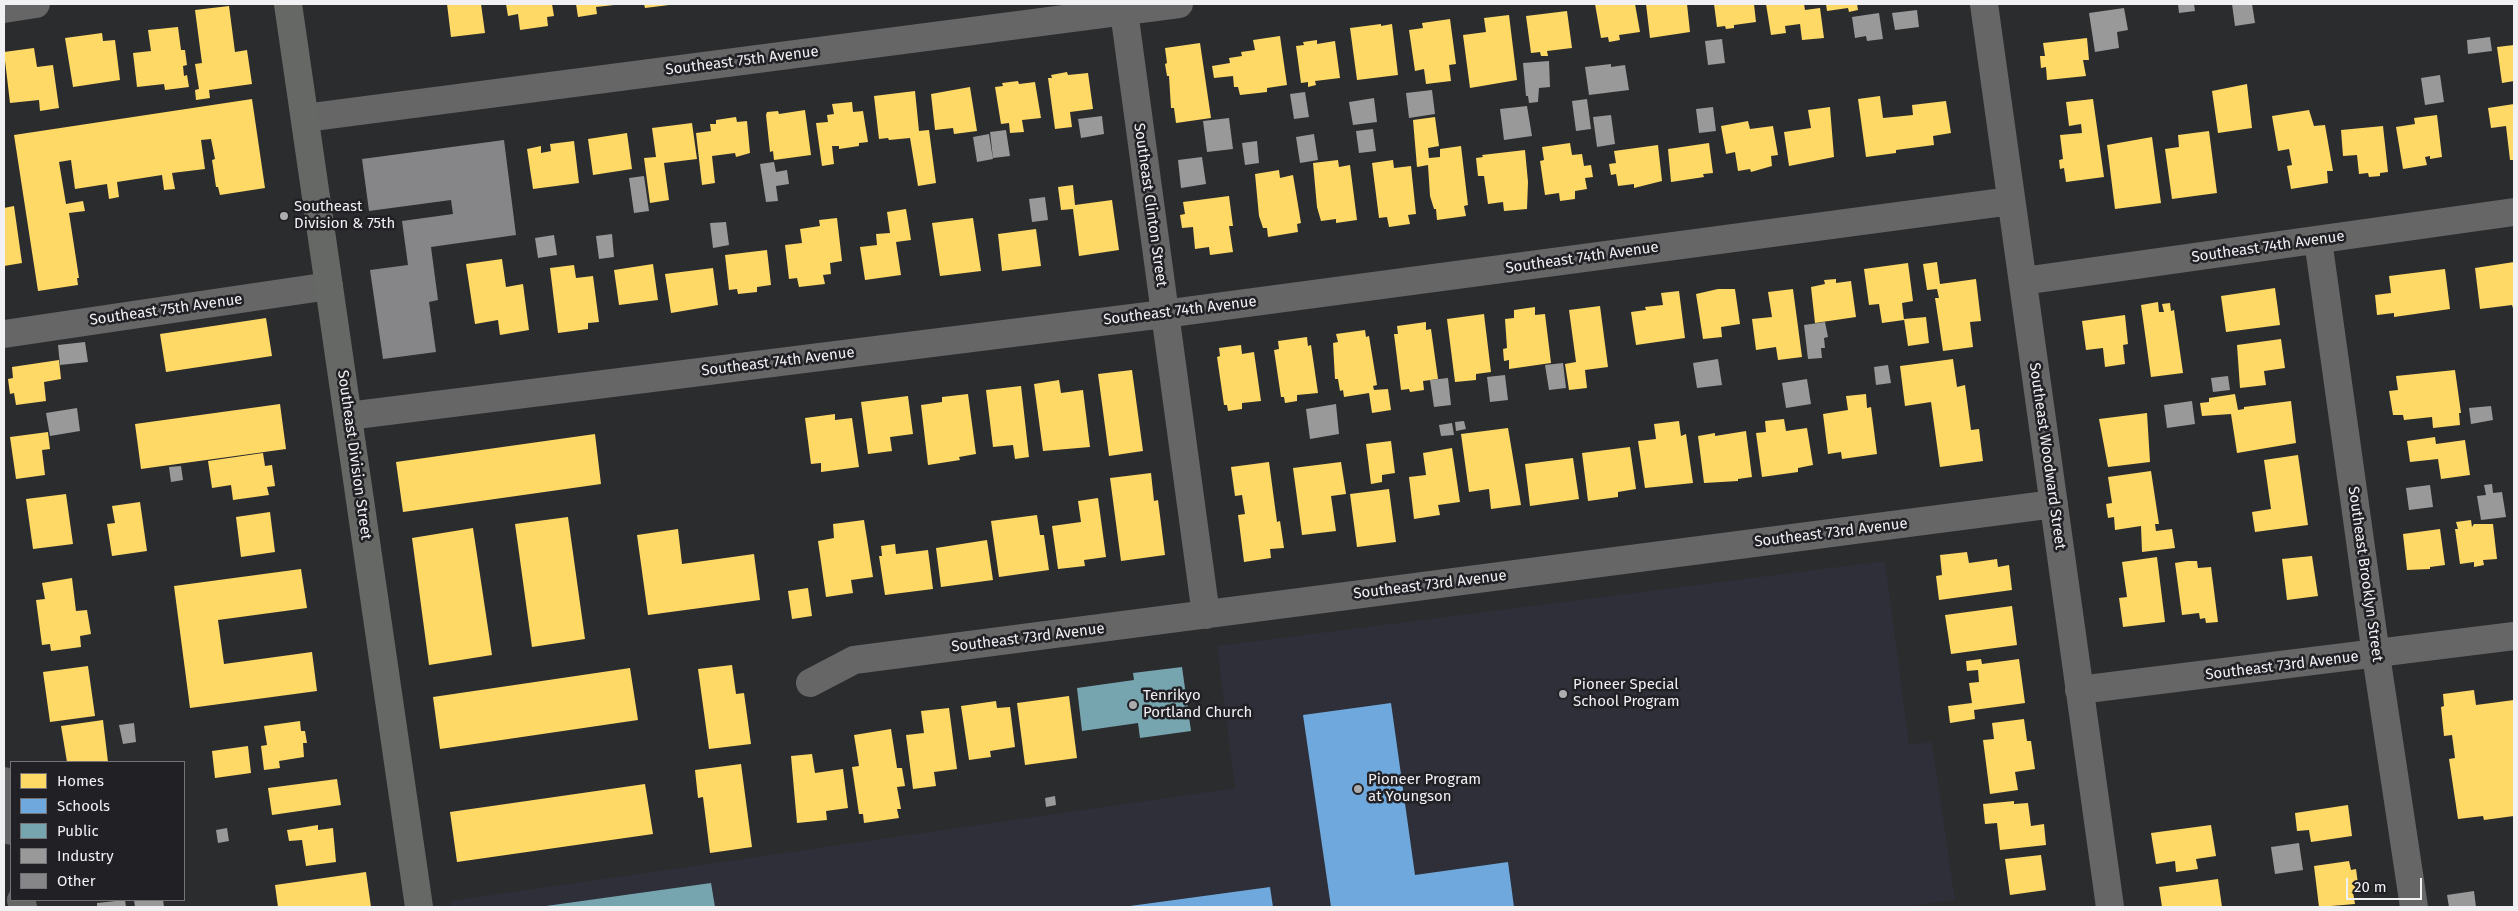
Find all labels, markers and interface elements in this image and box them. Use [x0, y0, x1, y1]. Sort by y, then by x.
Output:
street label: Southeast 75th Avenue [664, 43, 820, 79]
street label: Southeast Clinton Street [1130, 122, 1170, 288]
place label: Southeast Division & 75th [294, 198, 395, 233]
marker: Southeast Division & 75th [278, 210, 290, 222]
street label: Southeast 74th Avenue [2190, 227, 2346, 267]
street label: Southeast 74th Avenue [1504, 238, 1660, 278]
street label: Southeast 75th Avenue [88, 290, 244, 330]
street label: Southeast 74th Avenue [1102, 293, 1258, 329]
street label: Southeast 74th Avenue [700, 344, 856, 380]
street label: Southeast Woodward Street [2025, 361, 2069, 551]
street label: Southeast Division Street [333, 369, 375, 541]
street label: Southeast Brooklyn Street [2344, 485, 2386, 663]
street label: Southeast 73rd Avenue [1753, 515, 1909, 551]
street label: Southeast 73rd Avenue [1352, 567, 1508, 603]
street label: Southeast 73rd Avenue [950, 620, 1106, 656]
street label: Southeast 73rd Avenue [2204, 648, 2360, 684]
place label: Pioneer Special School Program [1573, 676, 1680, 711]
place label: Tenrikyo Portland Church [1143, 687, 1252, 722]
marker: Pioneer Special School Program [1557, 688, 1569, 700]
marker: Tenrikyo Portland Church [1127, 699, 1139, 711]
legend [10, 761, 185, 901]
place label: Pioneer Program at Youngson [1368, 771, 1481, 806]
text: Homes [57, 772, 104, 790]
marker: Pioneer Program at Youngson [1352, 783, 1364, 795]
text: Schools [57, 797, 110, 815]
text: Public [57, 822, 99, 840]
text: Industry [57, 847, 114, 865]
scale bar [2348, 868, 2424, 900]
text: Other [57, 872, 96, 890]
text: 20 m [2354, 878, 2387, 896]

